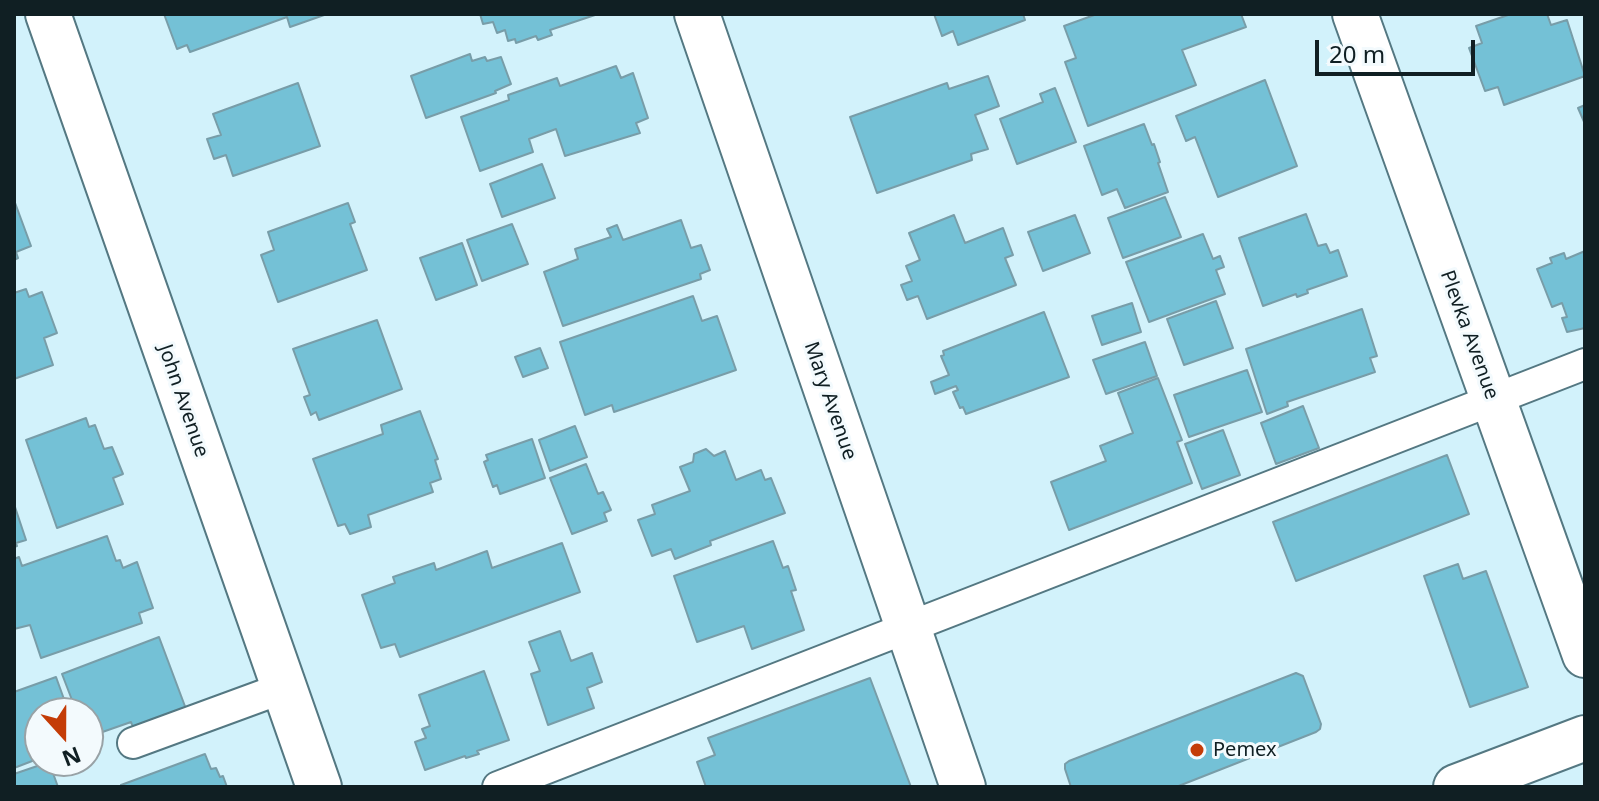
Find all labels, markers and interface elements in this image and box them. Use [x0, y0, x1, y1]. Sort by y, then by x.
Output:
scale bar [1319, 24, 1479, 74]
text: 20 m [1329, 37, 1385, 70]
street label: Plevka Avenue [1435, 267, 1503, 403]
street label: Mary Avenue [799, 339, 861, 463]
street label: John Avenue [152, 341, 214, 461]
north arrow [24, 697, 104, 777]
place label: Pemex [1213, 738, 1277, 762]
text: N [58, 740, 86, 775]
marker: Pemex [1188, 741, 1206, 759]

